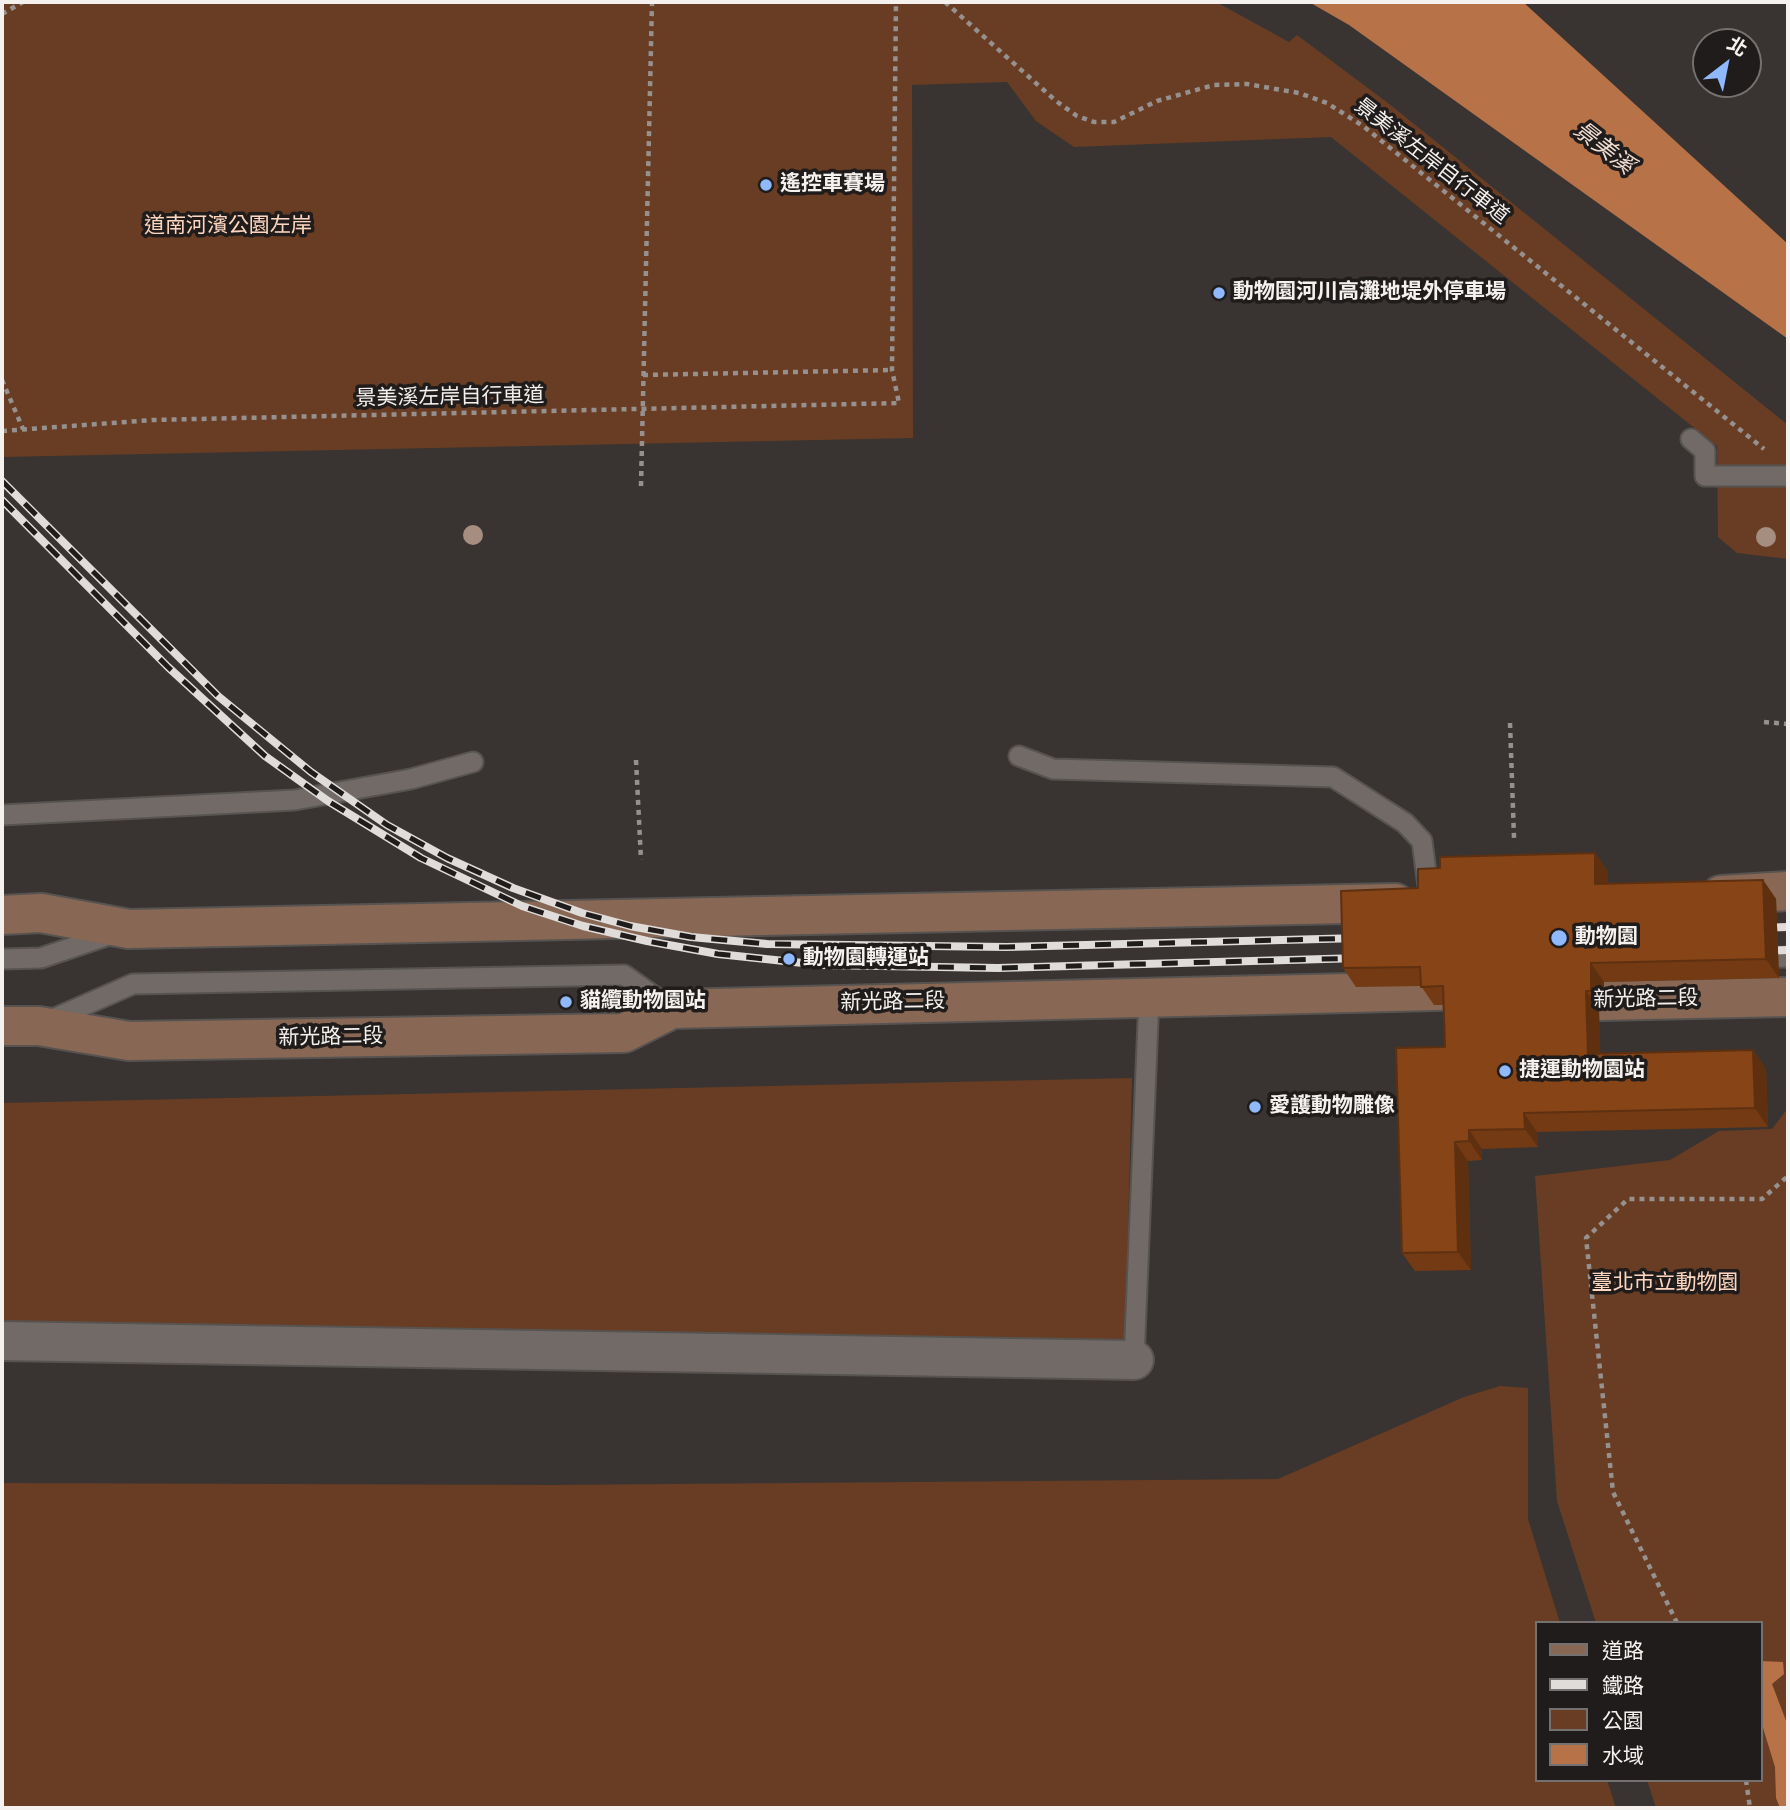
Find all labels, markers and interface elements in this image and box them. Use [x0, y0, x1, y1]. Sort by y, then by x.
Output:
north arrow [1692, 28, 1762, 98]
text: 北 [1722, 30, 1753, 63]
street label: 景美溪左岸自行車道 [1349, 94, 1513, 230]
water label: 景美溪 [1567, 117, 1639, 181]
place label: 遙控車賽場 [780, 172, 885, 198]
marker: 遙控車賽場 [758, 177, 774, 193]
park label: 道南河濱公園左岸 [144, 214, 312, 240]
place label: 動物園河川高灘地堤外停車場 [1233, 280, 1506, 306]
marker: 動物園河川高灘地堤外停車場 [1211, 285, 1227, 301]
street label: 景美溪左岸自行車道 [355, 384, 545, 412]
place label: 動物園 [1575, 925, 1638, 951]
marker: 動物園 [1549, 928, 1569, 948]
place label: 動物園轉運站 [803, 946, 929, 972]
marker: 動物園轉運站 [781, 951, 797, 967]
street label: 新光路二段 [1593, 986, 1699, 1014]
place label: 貓纜動物園站 [580, 989, 706, 1015]
street label: 新光路二段 [840, 989, 946, 1017]
marker: 貓纜動物園站 [558, 994, 574, 1010]
street label: 新光路二段 [278, 1024, 384, 1052]
place label: 捷運動物園站 [1519, 1058, 1645, 1084]
marker: 捷運動物園站 [1497, 1063, 1513, 1079]
place label: 愛護動物雕像 [1269, 1094, 1395, 1120]
marker: 愛護動物雕像 [1247, 1099, 1263, 1115]
park label: 臺北市立動物園 [1592, 1271, 1738, 1297]
legend [1534, 1621, 1762, 1782]
text: 道路 [1602, 1636, 1644, 1665]
text: 鐵路 [1602, 1671, 1644, 1700]
text: 公園 [1602, 1706, 1644, 1735]
text: 水域 [1602, 1741, 1644, 1770]

